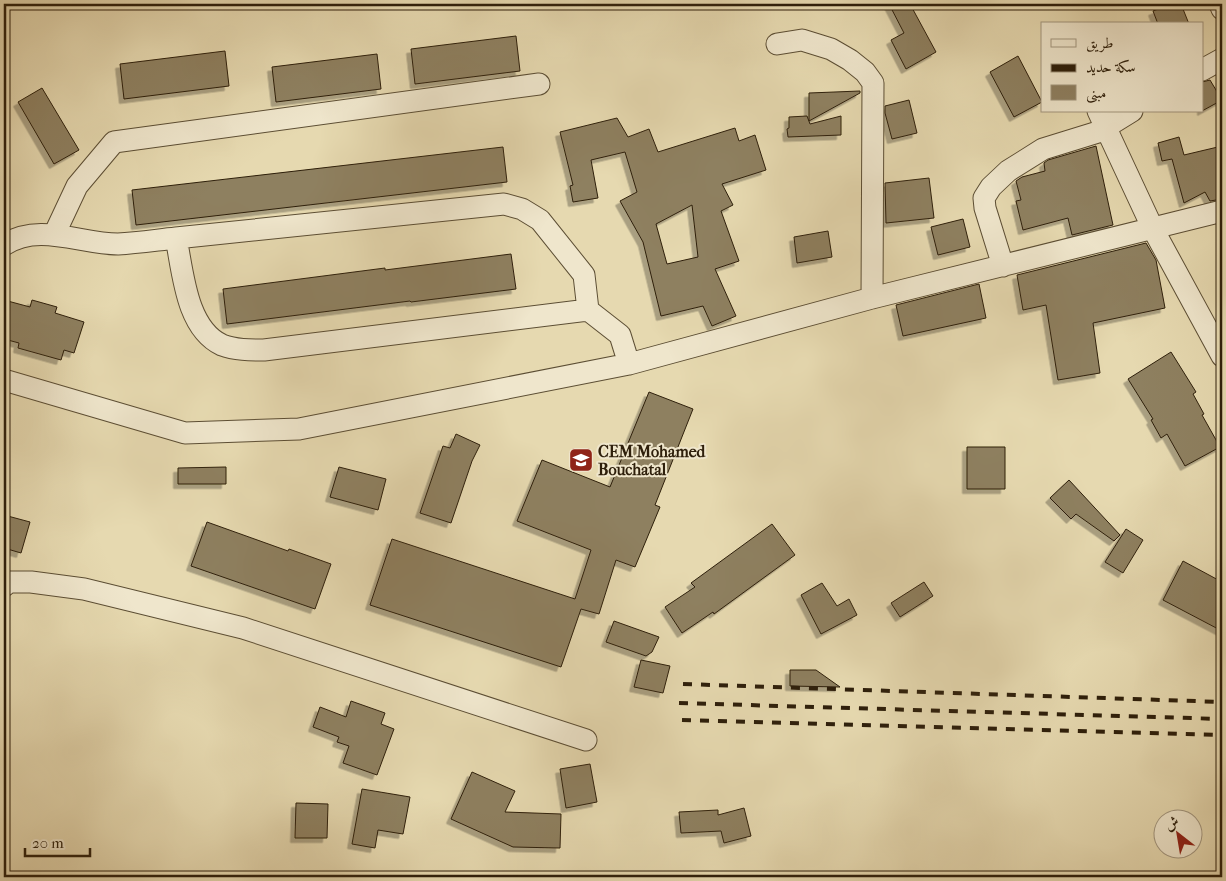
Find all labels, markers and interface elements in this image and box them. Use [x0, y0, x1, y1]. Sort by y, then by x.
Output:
legend [1041, 22, 1204, 112]
text: طريق [1086, 34, 1113, 53]
text: سكة حديد [1086, 58, 1136, 76]
text: مبنى [1086, 84, 1106, 104]
place label: CEM Mohamed Bouchatal [598, 442, 707, 479]
school or university icon: CEM Mohamed Bouchatal [568, 447, 594, 473]
north arrow [1154, 808, 1204, 858]
text: ش [1161, 812, 1182, 834]
scale bar [25, 826, 90, 858]
text: 20 m [32, 834, 64, 852]

